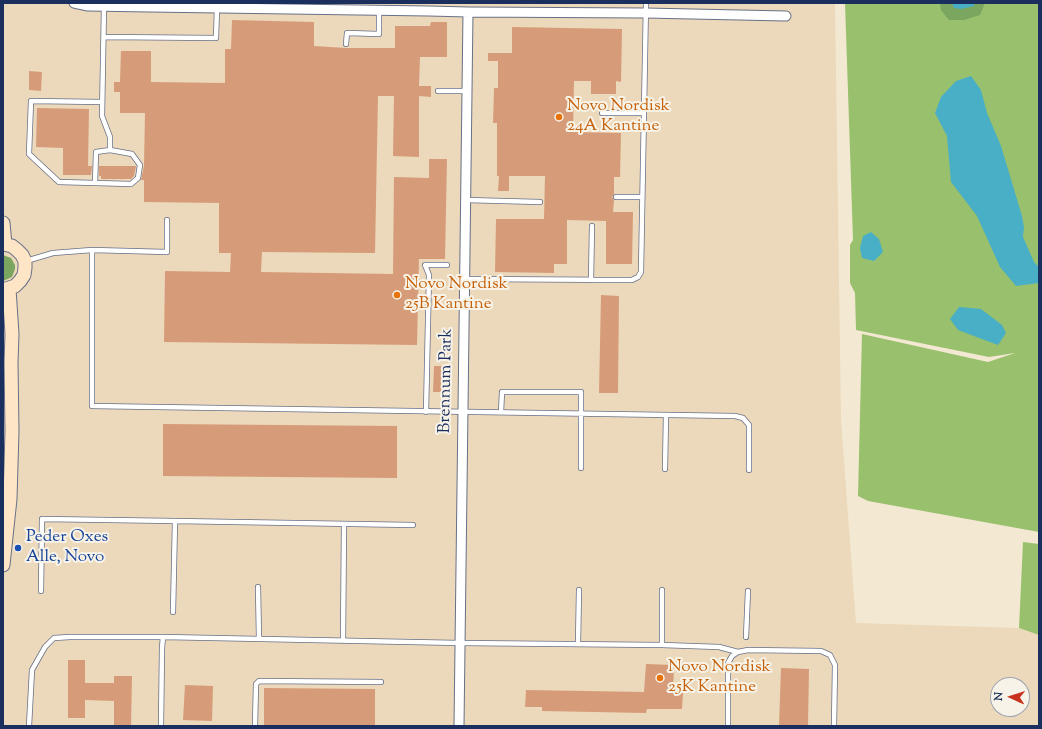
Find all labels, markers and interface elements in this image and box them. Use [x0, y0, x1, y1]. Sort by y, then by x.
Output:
place label: Novo Nordisk 24A Kantine [567, 97, 670, 137]
marker: Novo Nordisk 24A Kantine [554, 112, 564, 122]
place label: Novo Nordisk 25B Kantine [405, 275, 508, 315]
marker: Novo Nordisk 25B Kantine [392, 290, 402, 300]
street label: Brennum Park [436, 328, 458, 434]
place label: Peder Oxes Alle, Novo [26, 528, 108, 568]
marker: Peder Oxes Alle, Novo [13, 543, 23, 553]
place label: Novo Nordisk 25K Kantine [668, 658, 771, 698]
marker: Novo Nordisk 25K Kantine [655, 673, 665, 683]
north arrow [990, 677, 1030, 717]
text: N [991, 692, 1007, 701]

